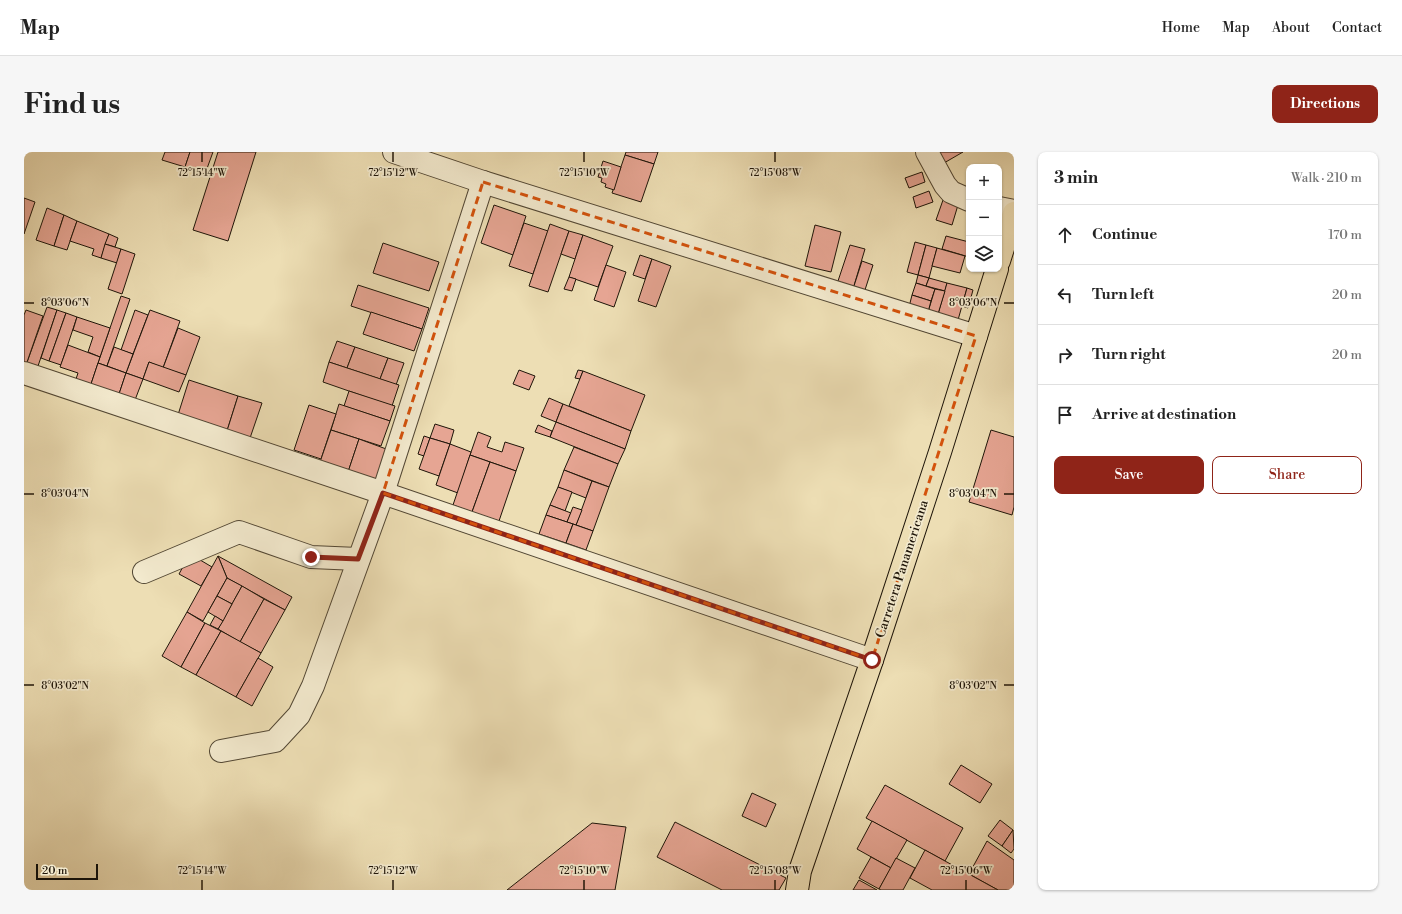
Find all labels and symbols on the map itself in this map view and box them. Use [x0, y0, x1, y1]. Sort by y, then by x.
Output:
text: 72°15'14"W [177, 167, 228, 179]
text: 72°15'12"W [368, 167, 419, 179]
text: 72°15'10"W [559, 167, 610, 179]
text: 72°15'08"W [749, 167, 802, 179]
text: 8°03'06"N [41, 297, 90, 309]
text: 8°03'06"N [949, 297, 998, 309]
text: 8°03'04"N [41, 488, 90, 500]
text: 8°03'04"N [949, 488, 998, 500]
street label: Carretera Panamericana [872, 498, 932, 640]
route end [302, 548, 320, 566]
route start [863, 651, 881, 669]
text: 8°03'02"N [41, 680, 89, 692]
text: 8°03'02"N [949, 680, 997, 692]
scale bar [36, 862, 98, 881]
text: 72°15'14"W [177, 865, 228, 877]
text: 72°15'12"W [368, 865, 419, 877]
text: 72°15'10"W [559, 865, 610, 877]
text: 72°15'08"W [749, 865, 802, 877]
text: 72°15'06"W [940, 865, 993, 877]

